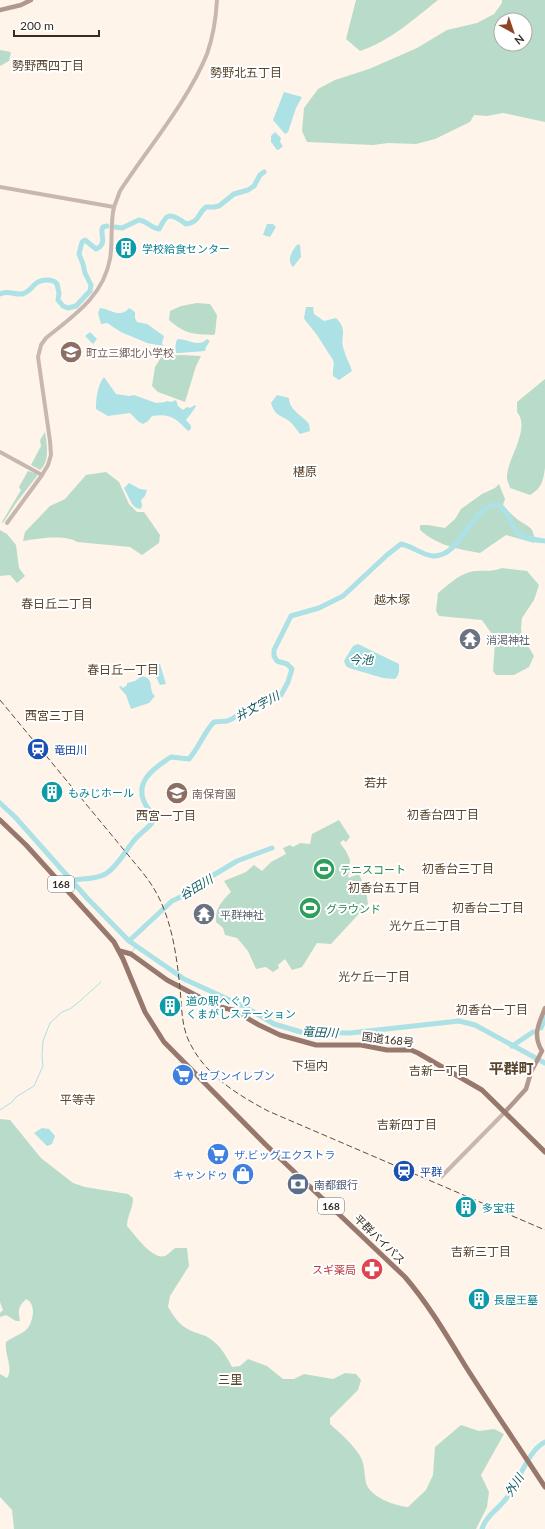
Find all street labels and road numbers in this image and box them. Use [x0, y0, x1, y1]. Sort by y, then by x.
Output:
road number: 168 [48, 876, 74, 892]
street label: 国道168号 [361, 1029, 415, 1049]
road number: 168 [318, 1198, 344, 1214]
street label: 平群バイパス [352, 1211, 408, 1267]

